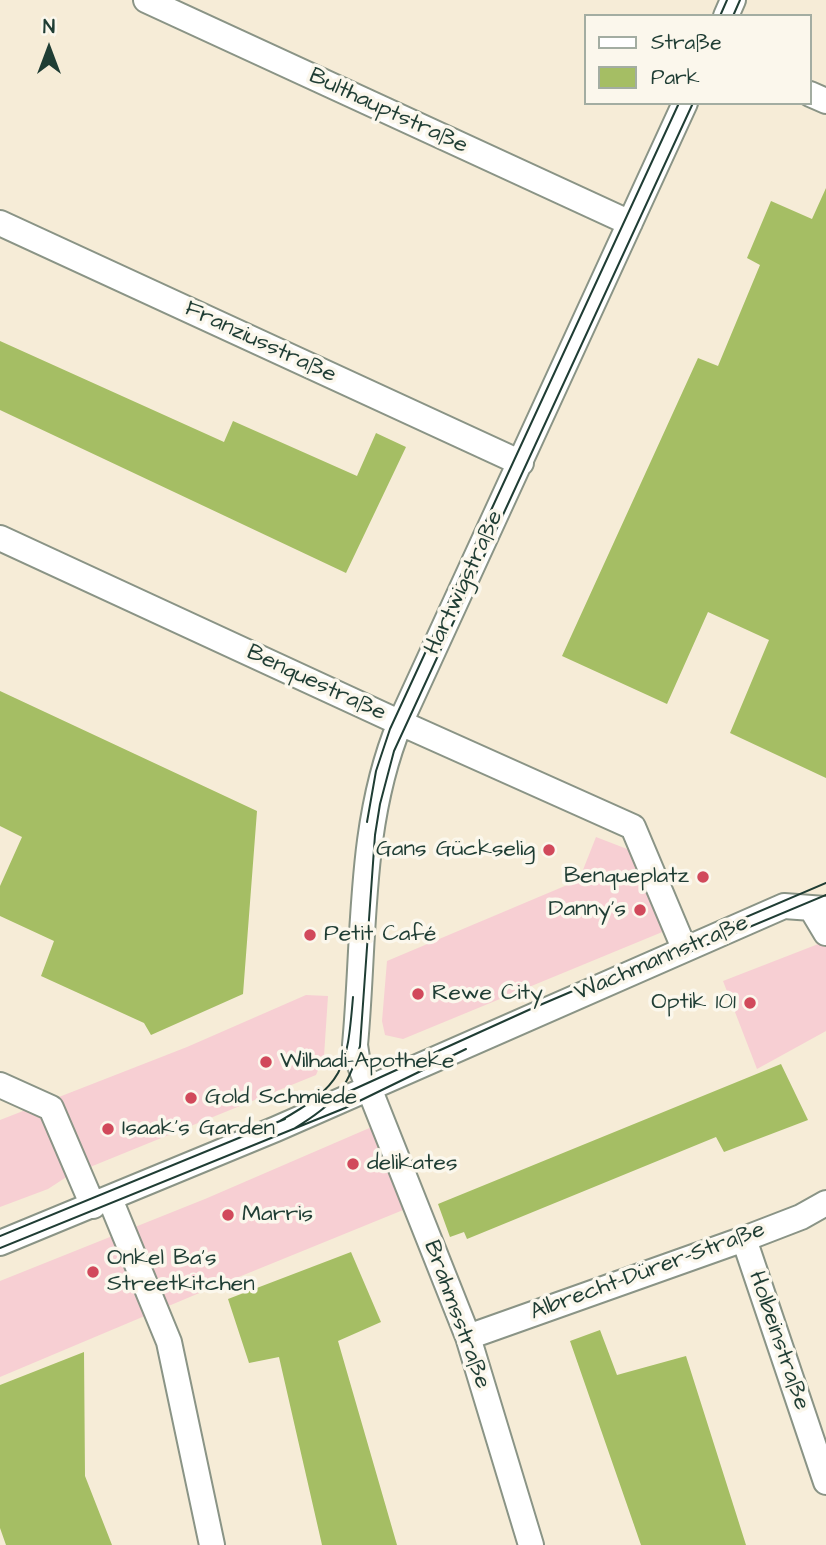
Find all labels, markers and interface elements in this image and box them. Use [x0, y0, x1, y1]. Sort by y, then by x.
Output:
north arrow [14, 14, 84, 84]
text: N [43, 14, 55, 41]
legend [584, 14, 812, 105]
text: Straße [651, 28, 722, 57]
street label: Bulthauptstraße [304, 63, 472, 161]
text: Park [651, 63, 700, 92]
street label: Franziusstraße [180, 296, 340, 390]
street label: Hartwigstraße [420, 507, 510, 659]
street label: Benquestraße [242, 640, 390, 728]
place label: Gans Gückselig [376, 836, 535, 864]
marker: Gans Gückselig [541, 842, 557, 858]
place label: Benqueplatz [564, 863, 689, 891]
marker: Benqueplatz [695, 869, 711, 885]
place label: Danny's [548, 896, 626, 924]
marker: Danny's [632, 902, 648, 918]
street label: Wachmannstraße [571, 910, 753, 1008]
place label: Petit Café [324, 921, 436, 949]
marker: Petit Café [302, 927, 318, 943]
place label: Rewe City [432, 980, 543, 1008]
marker: Rewe City [410, 986, 426, 1002]
place label: Optik 101 [651, 989, 736, 1017]
marker: Optik 101 [742, 995, 758, 1011]
place label: Wilhadi-Apotheke [280, 1048, 454, 1076]
marker: Wilhadi-Apotheke [258, 1054, 274, 1070]
place label: Gold Schmiede [205, 1084, 357, 1112]
marker: Gold Schmiede [183, 1090, 199, 1106]
place label: Isaak's Garden [122, 1115, 275, 1143]
marker: Isaak's Garden [100, 1121, 116, 1137]
place label: delikates [367, 1150, 457, 1178]
marker: delikates [345, 1156, 361, 1172]
place label: Marris [242, 1201, 313, 1229]
marker: Marris [220, 1207, 236, 1223]
street label: Albrecht-Dürer-Straße [527, 1217, 769, 1327]
street label: Brahmsstraße [416, 1237, 496, 1393]
place label: Onkel Ba's Streetkitchen [107, 1245, 255, 1299]
marker: Onkel Ba's Streetkitchen [85, 1264, 101, 1280]
street label: Holbeinstraße [741, 1268, 815, 1414]

